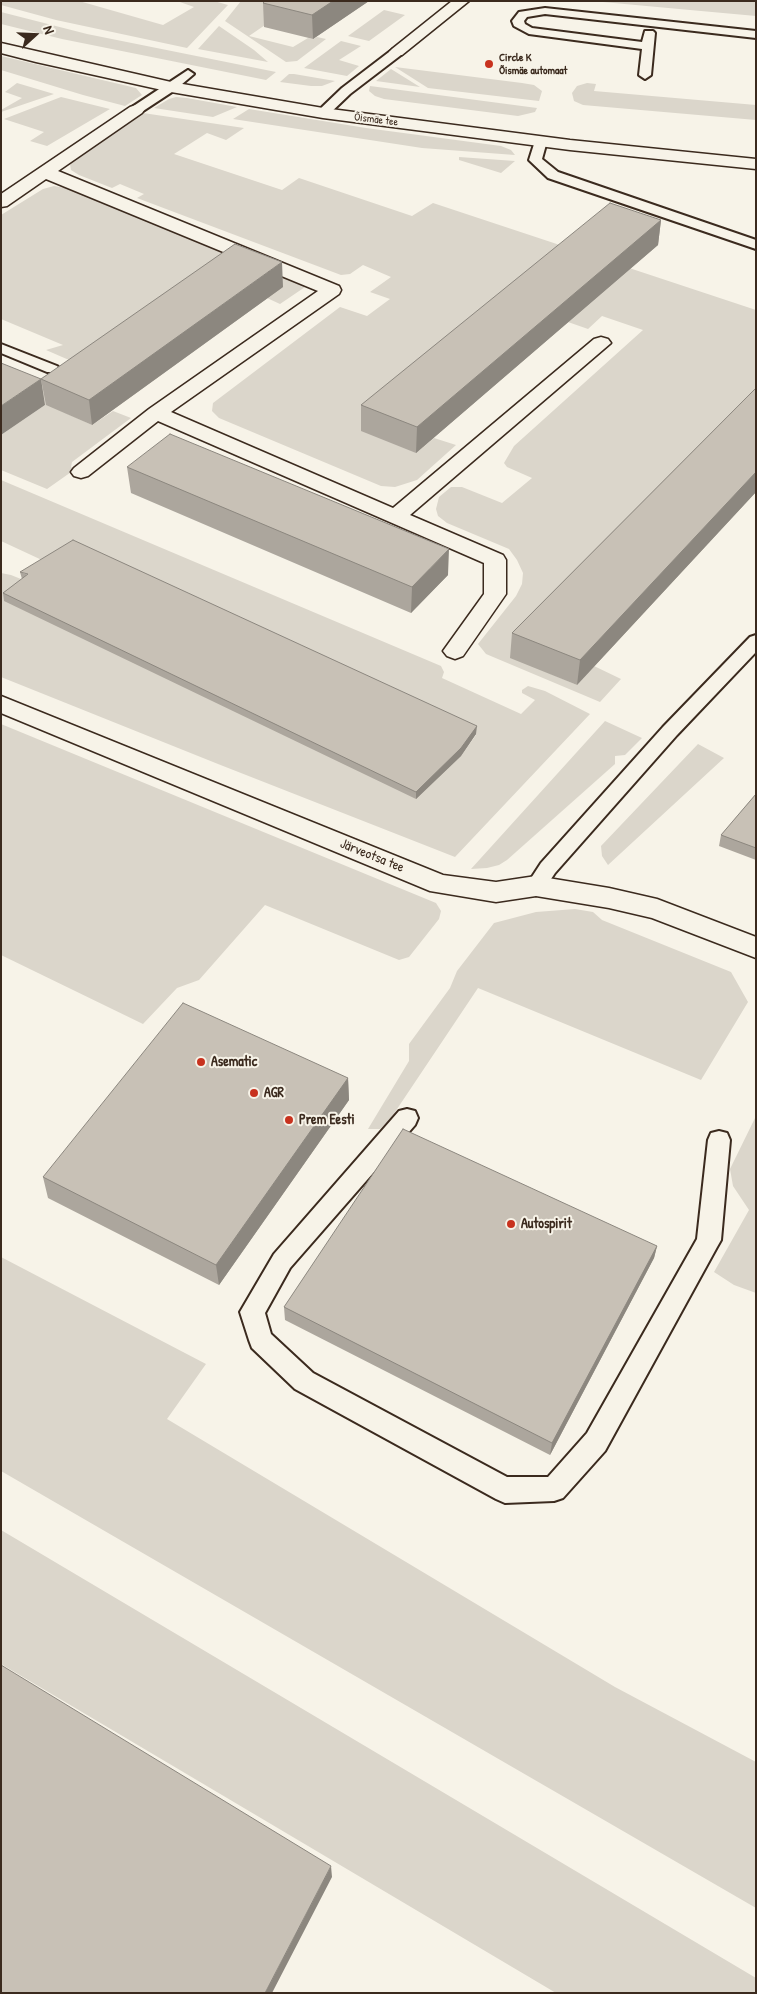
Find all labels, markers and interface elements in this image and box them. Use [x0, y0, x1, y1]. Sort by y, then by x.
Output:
north arrow [10, 10, 60, 60]
text: N [39, 23, 60, 36]
place label: Circle K Õismäe automaat [499, 51, 567, 77]
marker: Circle K Õismäe automaat [483, 58, 495, 70]
street label: Õismäe tee [353, 111, 399, 129]
street label: Järveotsa tee [337, 836, 407, 876]
place label: Asematic [211, 1054, 257, 1070]
marker: Asematic [195, 1056, 207, 1068]
place label: AGR [264, 1085, 284, 1101]
marker: AGR [248, 1087, 260, 1099]
place label: Prem Eesti [299, 1112, 355, 1128]
marker: Prem Eesti [283, 1114, 295, 1126]
place label: Autospirit [521, 1216, 572, 1232]
marker: Autospirit [505, 1218, 517, 1230]

